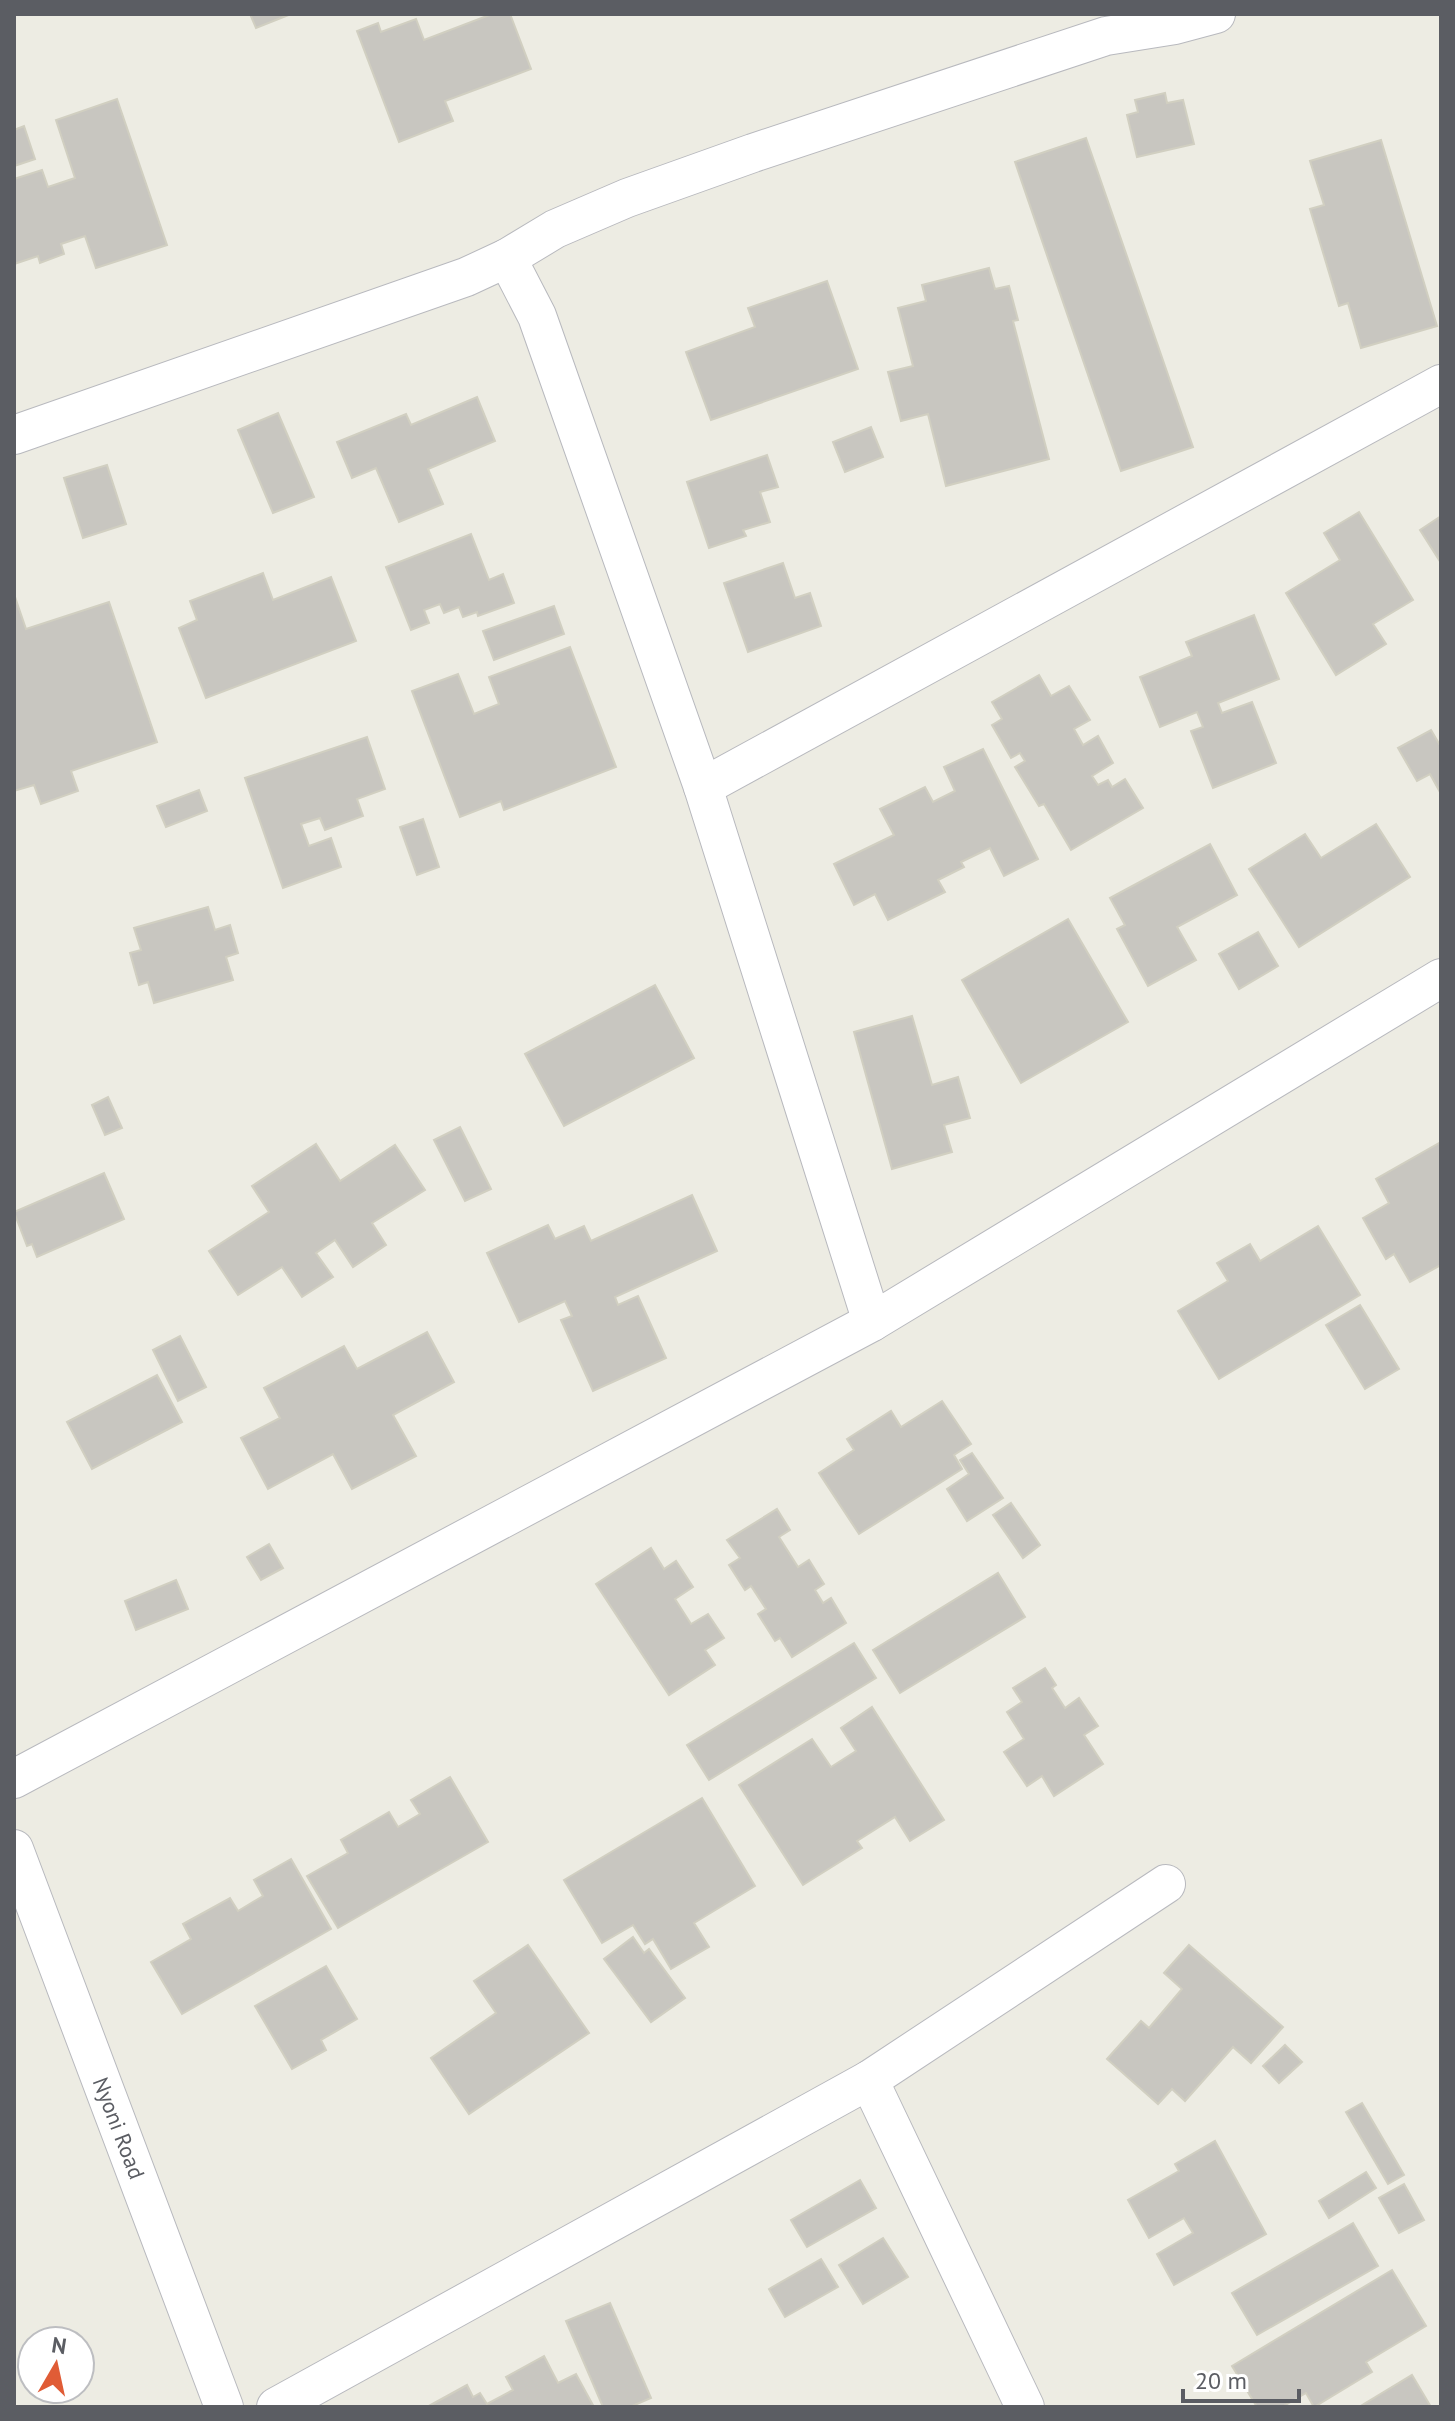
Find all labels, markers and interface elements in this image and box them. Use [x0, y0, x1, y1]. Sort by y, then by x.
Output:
street label: Nyoni Road [87, 2073, 151, 2183]
north arrow [16, 2325, 96, 2405]
text: N [50, 2330, 68, 2360]
scale bar [1183, 2353, 1299, 2403]
text: 20 m [1195, 2365, 1247, 2396]

